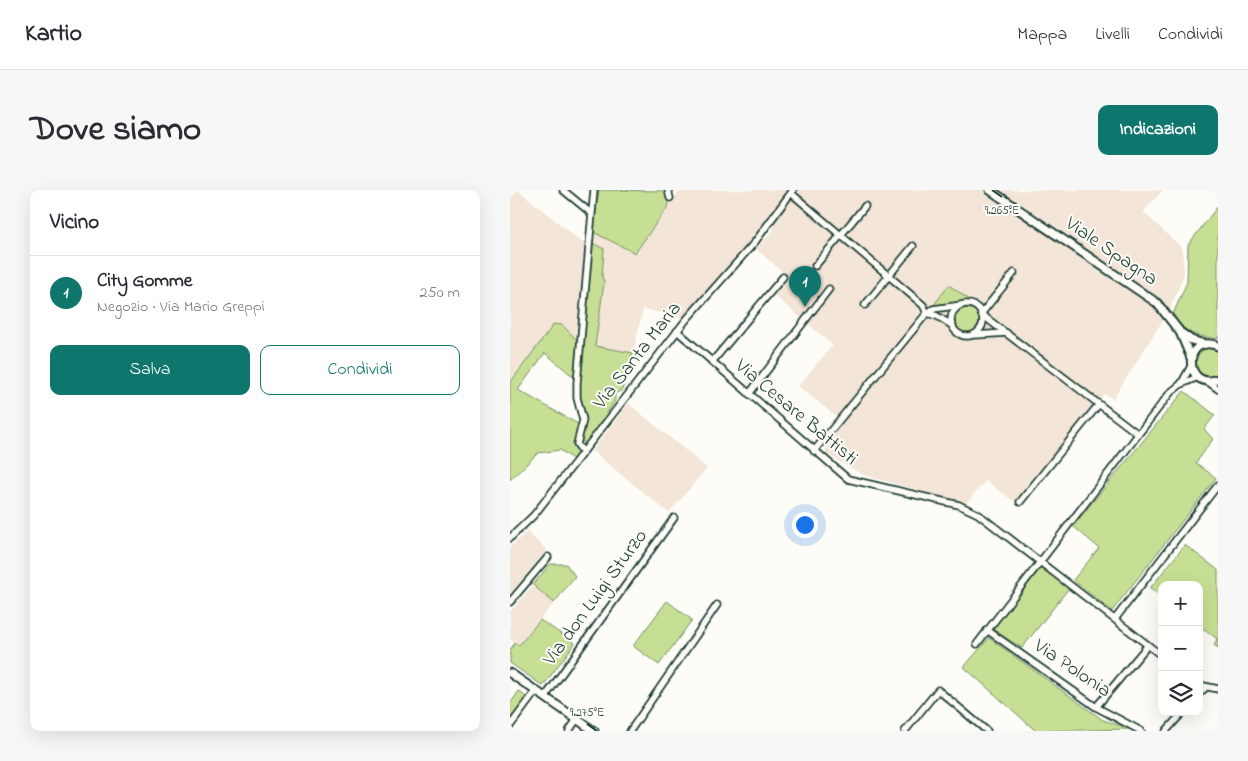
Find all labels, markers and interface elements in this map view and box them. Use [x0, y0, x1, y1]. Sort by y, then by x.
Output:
text: Kartio [25, 17, 82, 52]
text: Mappa [1017, 22, 1067, 48]
text: Livelli [1095, 22, 1130, 48]
text: Condividi [1158, 22, 1223, 48]
text: Dove siamo [30, 105, 201, 156]
button: Indicazioni [1098, 105, 1218, 155]
text: 9.265°E [985, 202, 1019, 220]
text: Vicino [50, 208, 99, 238]
street label: Viale Spagna [1057, 210, 1163, 295]
pin: 1 [789, 266, 821, 307]
text: City Gomme [97, 268, 192, 295]
text: 1 [63, 281, 69, 305]
text: 250 m [420, 281, 460, 305]
text: Negozio · Via Mario Greppi [97, 295, 265, 319]
street label: Via Santa Maria [586, 296, 689, 417]
button: Salva [50, 345, 250, 395]
button: Condividi [260, 345, 460, 395]
street label: Via Cesare Battisti [727, 352, 864, 473]
your location [792, 512, 818, 538]
street label: Via don Luigi Sturzo [536, 524, 656, 674]
map controls [1158, 581, 1203, 716]
button: + [1158, 581, 1203, 626]
button: − [1158, 626, 1203, 671]
street label: Via Polonia [1027, 632, 1117, 706]
button: layers [1158, 671, 1203, 716]
text: 9.275°E [570, 704, 604, 722]

